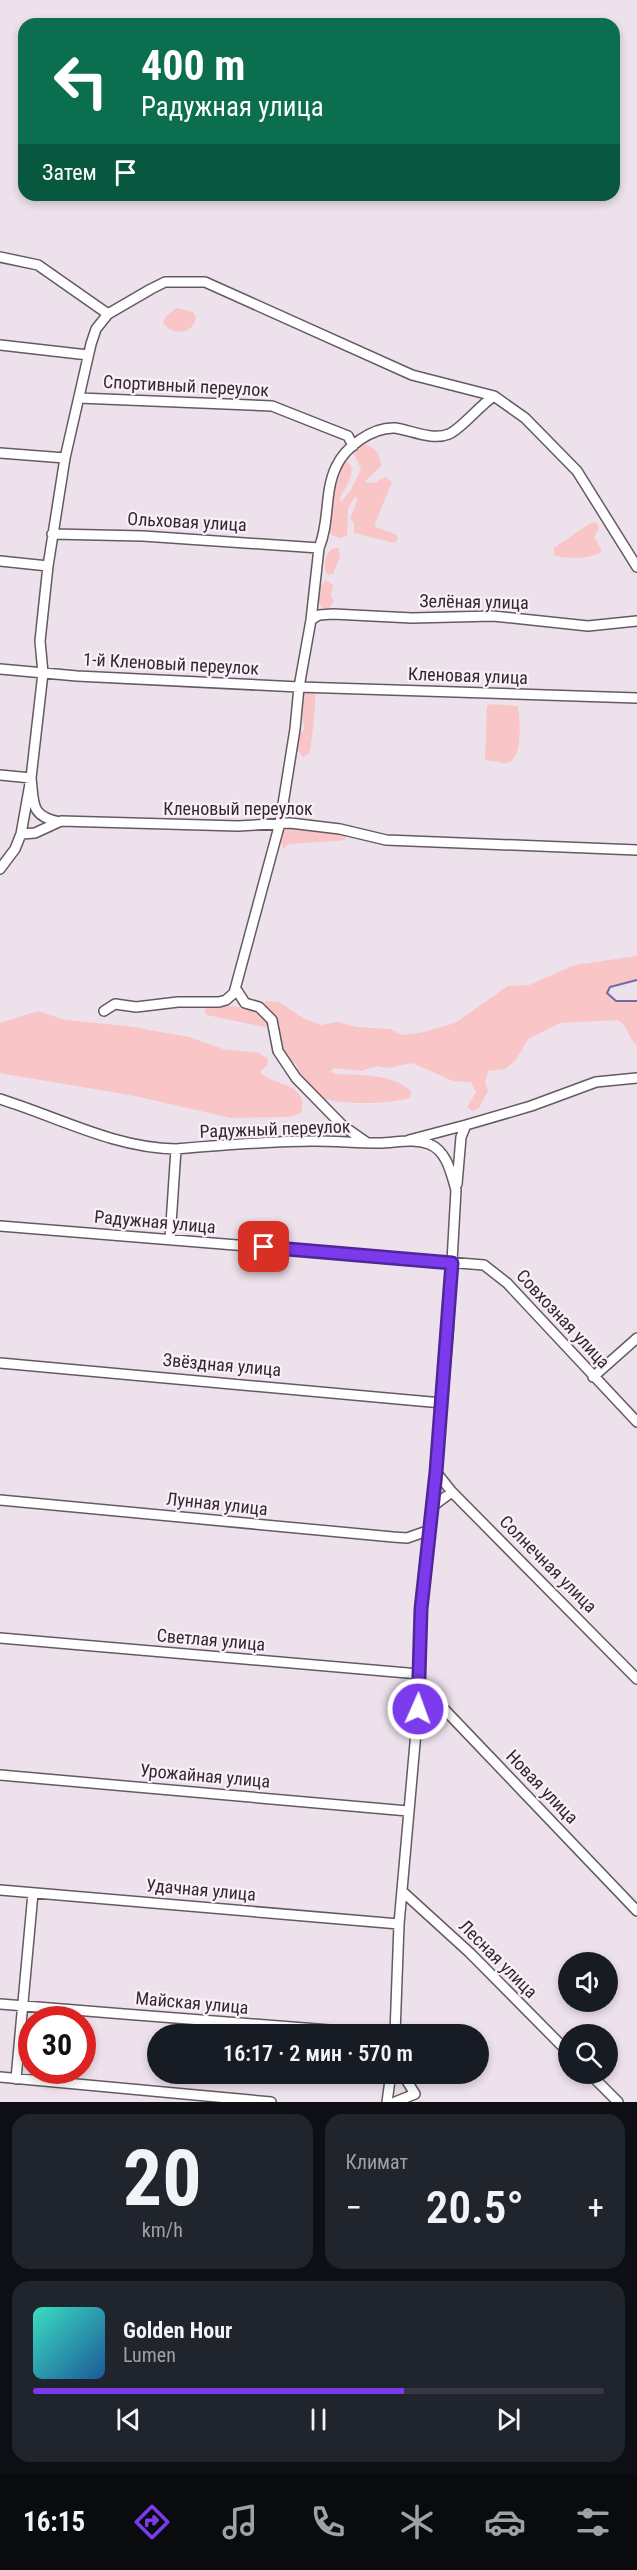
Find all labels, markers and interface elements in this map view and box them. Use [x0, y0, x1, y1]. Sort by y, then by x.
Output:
text: 400 m [141, 41, 246, 90]
icon: left [42, 42, 120, 120]
text: Радужная улица [141, 91, 324, 123]
icon: arrive [109, 156, 142, 189]
text: Затем [42, 160, 97, 185]
street label: Спортивный переулок [103, 371, 270, 400]
street label: Ольховая улица [127, 508, 247, 535]
street label: Зелёная улица [419, 590, 529, 613]
street label: 1-й Кленовый переулок [83, 648, 260, 679]
street label: Кленовая улица [408, 663, 528, 688]
street label: Кленовый переулок [163, 798, 313, 819]
street label: Радужный переулок [199, 1115, 351, 1142]
street label: Радужная улица [93, 1206, 217, 1237]
pin [238, 1221, 289, 1272]
icon: arrive [247, 1230, 280, 1263]
street label: Совхозная улица [512, 1265, 614, 1372]
street label: Звёздная улица [162, 1349, 282, 1380]
street label: Лунная улица [165, 1488, 269, 1519]
street label: Солнечная улица [495, 1511, 601, 1617]
street label: Светлая улица [156, 1624, 266, 1655]
position arrow [386, 1677, 450, 1741]
street label: Новая улица [502, 1745, 583, 1828]
street label: Урожайная улица [139, 1759, 271, 1792]
street label: Удачная улица [145, 1874, 257, 1905]
street label: Лесная улица [455, 1915, 542, 2002]
map controls [558, 1952, 618, 2084]
button: sound [558, 1952, 618, 2012]
street label: Майская улица [135, 1987, 249, 2018]
speed limit sign: 30 [18, 2006, 96, 2084]
button: search [558, 2024, 618, 2084]
text: 16:17 · 2 мин · 570 m [223, 2041, 413, 2066]
text: 20 [123, 2133, 202, 2224]
text: Климат [346, 2150, 408, 2174]
text: 20.5° [426, 2181, 524, 2234]
text: − [346, 2188, 362, 2227]
text: + [588, 2188, 604, 2227]
text: km/h [142, 2218, 183, 2242]
text: Golden Hour [123, 2318, 232, 2343]
text: Lumen [123, 2343, 176, 2367]
icon: previous [112, 2403, 145, 2436]
icon: pause [302, 2403, 335, 2436]
icon: next [492, 2403, 525, 2436]
icon: directions [131, 2501, 173, 2543]
icon: music [219, 2501, 261, 2543]
icon: phone [307, 2501, 349, 2543]
icon: climate [396, 2501, 438, 2543]
icon: car [484, 2501, 526, 2543]
icon: filters [572, 2501, 614, 2543]
text: 16:15 [23, 2506, 85, 2538]

